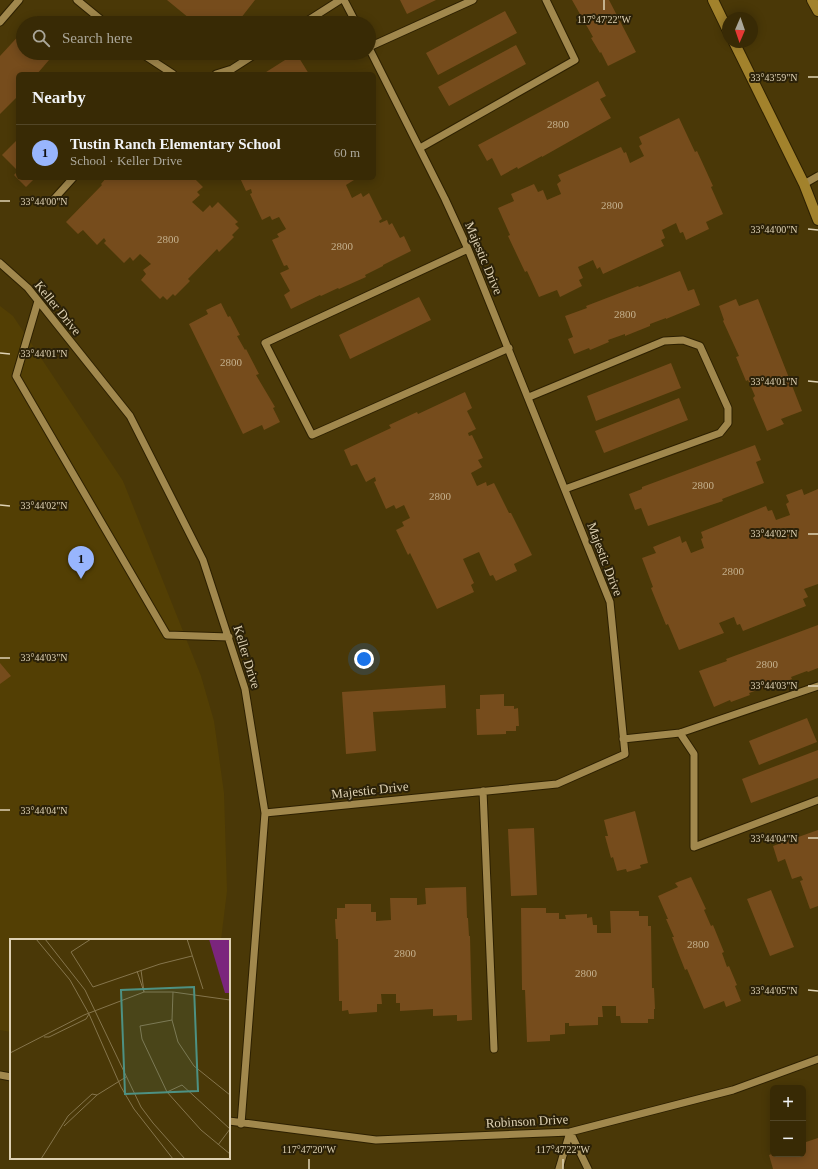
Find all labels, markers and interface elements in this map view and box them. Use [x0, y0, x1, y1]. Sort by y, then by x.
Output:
north arrow [722, 12, 758, 48]
text: 117°47'22"W [577, 14, 632, 25]
search box [16, 16, 376, 60]
icon: search [30, 27, 52, 49]
text: Search here [62, 30, 132, 46]
text: 33°43'59"N [750, 72, 798, 83]
text: Nearby [32, 88, 86, 107]
house number: 2800 [547, 118, 570, 130]
text: Tustin Ranch Elementary School [70, 136, 281, 152]
text: 1 [42, 145, 48, 160]
text: 60 m [334, 145, 360, 160]
text: School · Keller Drive [70, 153, 182, 168]
text: 33°44'00"N [20, 196, 68, 207]
house number: 2800 [601, 199, 624, 211]
street label: Majestic Drive [462, 219, 506, 297]
text: 33°44'00"N [750, 224, 798, 235]
house number: 2800 [157, 233, 180, 245]
house number: 2800 [331, 240, 354, 252]
street label: Keller Drive [32, 278, 85, 338]
house number: 2800 [614, 308, 637, 320]
text: 33°44'01"N [20, 348, 68, 359]
house number: 2800 [220, 356, 243, 368]
text: 33°44'01"N [750, 376, 798, 387]
house number: 2800 [692, 479, 715, 491]
house number: 2800 [429, 490, 452, 502]
text: 33°44'02"N [20, 500, 68, 511]
street label: Majestic Drive [584, 520, 626, 598]
text: 33°44'02"N [750, 528, 798, 539]
pin: 1 [68, 546, 94, 579]
house number: 2800 [722, 565, 745, 577]
street label: Keller Drive [230, 624, 264, 691]
your location [354, 649, 374, 669]
text: 33°44'03"N [20, 652, 68, 663]
house number: 2800 [756, 658, 779, 670]
text: 33°44'03"N [750, 680, 798, 691]
street label: Majestic Drive [331, 778, 410, 802]
text: 33°44'04"N [20, 805, 68, 816]
text: 33°44'04"N [750, 833, 798, 844]
house number: 2800 [687, 938, 710, 950]
inset map [10, 939, 230, 1159]
house number: 2800 [394, 947, 417, 959]
house number: 2800 [575, 967, 598, 979]
text: 33°44'05"N [750, 985, 798, 996]
map controls [770, 1085, 806, 1157]
button: + [770, 1085, 806, 1121]
street label: Robinson Drive [485, 1111, 569, 1131]
button: − [770, 1121, 806, 1157]
text: 117°47'20"W [282, 1144, 337, 1155]
text: 117°47'22"W [536, 1144, 591, 1155]

